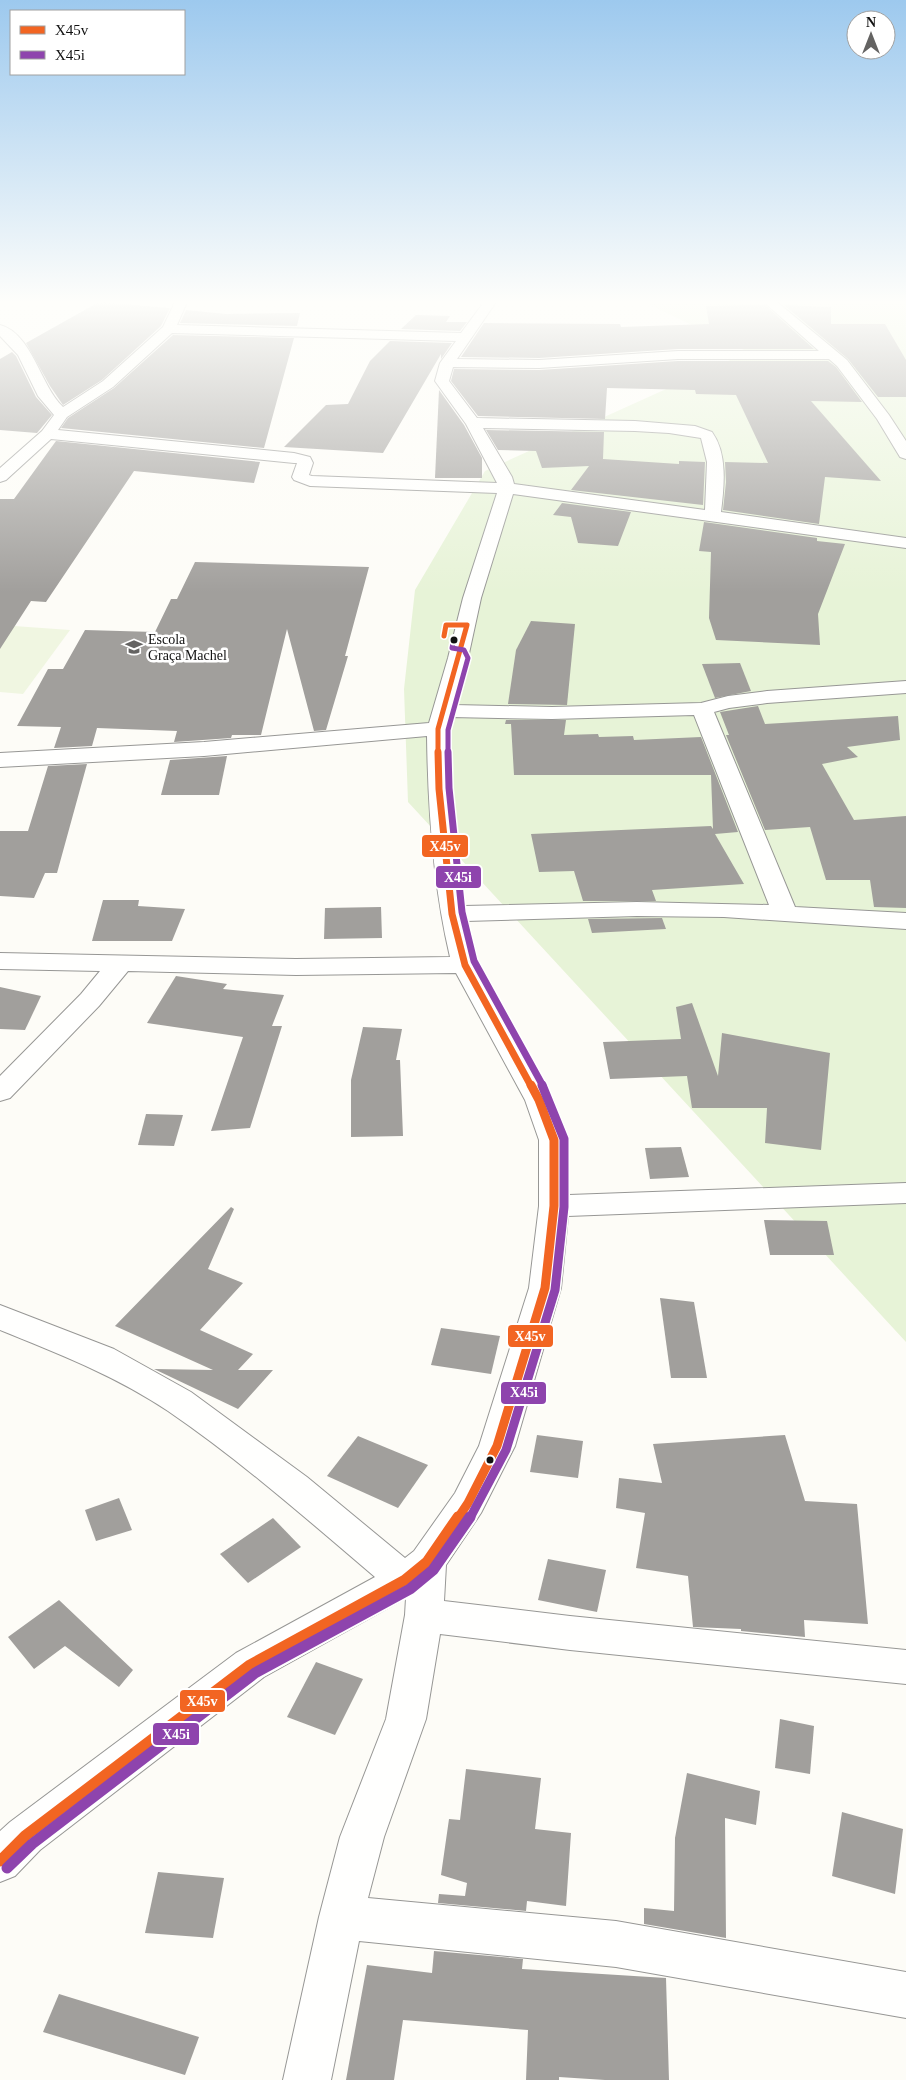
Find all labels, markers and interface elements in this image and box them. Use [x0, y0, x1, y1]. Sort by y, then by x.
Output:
legend [10, 10, 185, 75]
north arrow [846, 10, 896, 60]
text: N [866, 15, 876, 30]
text: X45v [55, 22, 89, 38]
text: X45i [55, 47, 85, 63]
place label: Escola Graça Machel [148, 632, 227, 663]
unlabelled marker [449, 635, 459, 645]
school or university icon: Escola Graça Machel [124, 637, 144, 657]
line badge: X45v [421, 834, 469, 858]
text: X45v [429, 839, 461, 854]
line badge: X45i [435, 865, 482, 889]
text: X45i [444, 870, 472, 885]
line badge: X45v [507, 1324, 554, 1348]
text: X45v [514, 1329, 546, 1344]
line badge: X45i [500, 1381, 547, 1405]
text: X45i [510, 1385, 538, 1400]
unlabelled marker [485, 1455, 495, 1465]
line badge: X45v [179, 1689, 226, 1713]
text: X45v [186, 1694, 218, 1709]
line badge: X45i [152, 1722, 200, 1746]
text: X45i [162, 1727, 190, 1742]

